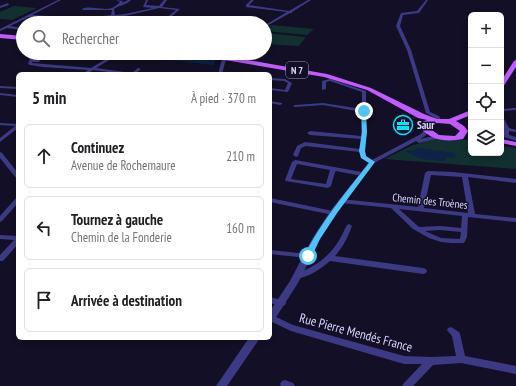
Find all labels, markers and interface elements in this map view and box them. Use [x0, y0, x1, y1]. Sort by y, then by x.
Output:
map controls [468, 12, 504, 156]
button: + [468, 12, 504, 48]
search box [16, 16, 272, 60]
icon: search [30, 27, 52, 49]
text: Rechercher [62, 29, 119, 48]
button: − [468, 48, 504, 84]
road number: N 7 [286, 62, 308, 78]
button: locate [468, 84, 504, 120]
text: 5 min [32, 87, 66, 109]
text: À pied · 370 m [191, 90, 256, 107]
route end [355, 102, 373, 120]
office icon: Saur [392, 114, 414, 136]
place label: Saur [417, 118, 435, 132]
button: layers [468, 120, 504, 156]
text: Continuez [71, 138, 124, 157]
icon: ahead [33, 145, 55, 167]
text: 210 m [226, 148, 255, 165]
text: Avenue de Rochemaure [71, 157, 176, 174]
street label: Chemin des Troènes [392, 190, 469, 212]
text: Tournez à gauche [71, 210, 163, 229]
icon: left [33, 217, 55, 239]
text: 160 m [226, 220, 255, 237]
text: Chemin de la Fonderie [71, 229, 172, 246]
route start [299, 247, 317, 265]
icon: arrive [33, 289, 55, 311]
text: Arrivée à destination [71, 291, 182, 310]
street label: Rue Pierre Mendés France [297, 309, 414, 356]

